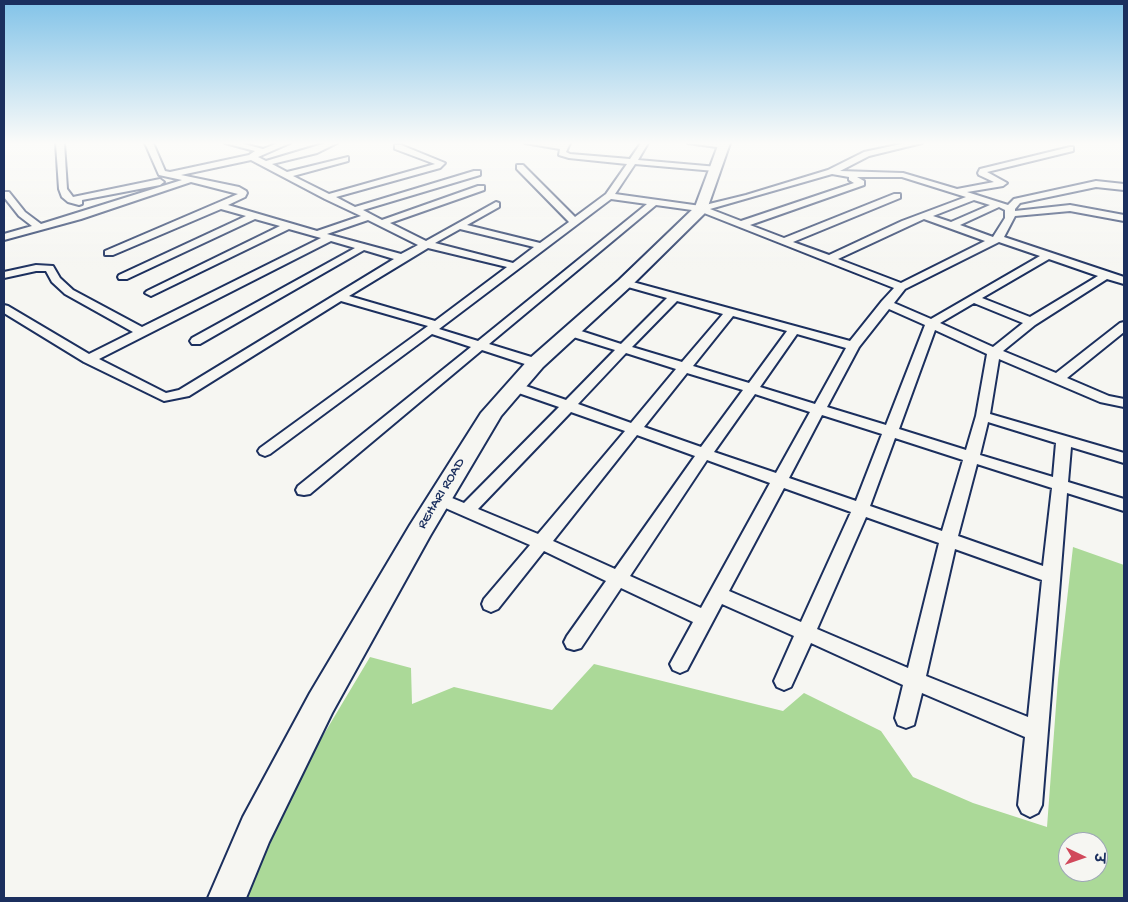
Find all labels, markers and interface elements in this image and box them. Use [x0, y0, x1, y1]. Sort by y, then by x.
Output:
street label: REHARI ROAD [414, 456, 470, 532]
north arrow [1058, 832, 1108, 882]
text: उ [1089, 853, 1106, 863]

